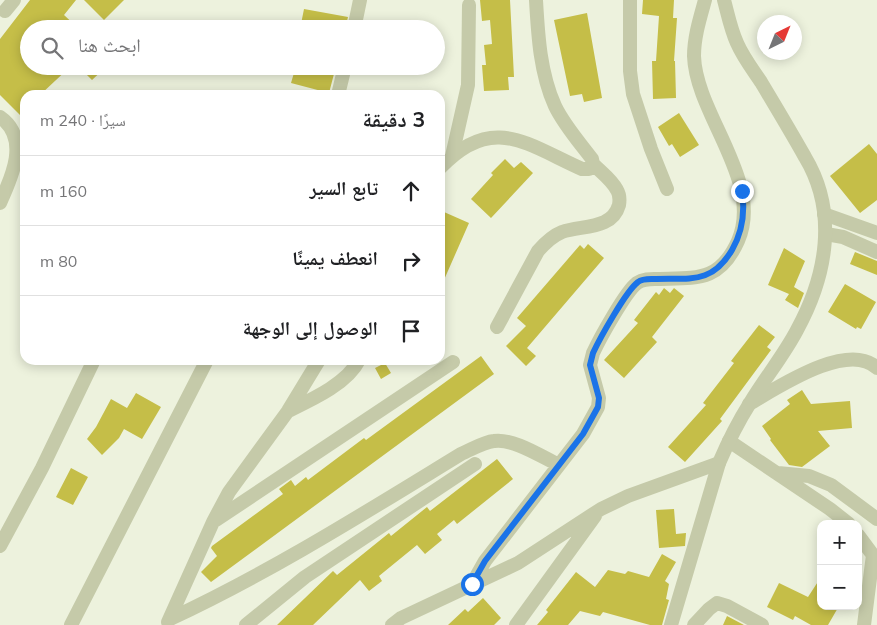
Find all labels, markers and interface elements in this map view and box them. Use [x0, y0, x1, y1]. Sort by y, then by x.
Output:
north arrow [757, 15, 802, 60]
search box [20, 20, 445, 75]
text: ابحث هنا [78, 33, 141, 57]
icon: search [38, 34, 66, 62]
text: 3 دقيقة [363, 106, 425, 132]
text: سيرًا · 240 m [40, 110, 126, 130]
text: تابع السير [309, 176, 378, 200]
icon: ahead [397, 177, 425, 205]
route end [731, 180, 754, 203]
text: 160 m [40, 181, 87, 201]
text: انعطف يمينًا [292, 246, 378, 270]
icon: right [397, 247, 425, 275]
text: 80 m [40, 251, 77, 271]
text: الوصول إلى الوجهة [243, 316, 378, 340]
icon: arrive [397, 317, 425, 345]
map controls [817, 520, 862, 610]
button: + [817, 520, 862, 565]
button: − [817, 565, 862, 610]
route start [461, 573, 484, 596]

